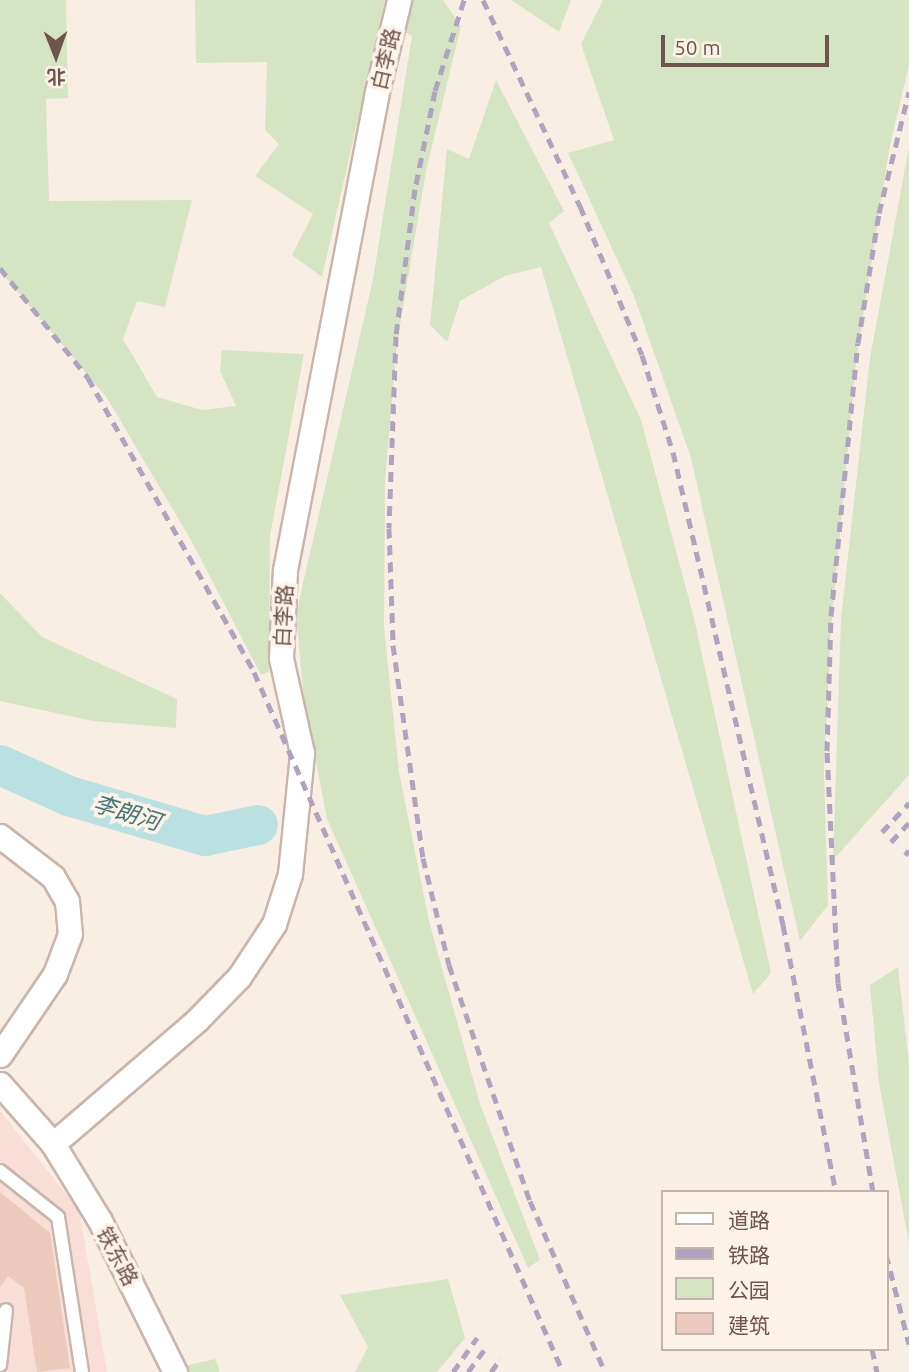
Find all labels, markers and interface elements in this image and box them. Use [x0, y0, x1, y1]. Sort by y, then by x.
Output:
north arrow [21, 21, 91, 91]
scale bar [664, 21, 832, 65]
street label: 白李路 [366, 25, 404, 93]
text: 50 m [674, 35, 721, 59]
text: 北 [47, 66, 66, 88]
street label: 白李路 [269, 584, 297, 648]
water label: 李朗河 [90, 790, 164, 836]
legend [660, 1190, 888, 1351]
text: 道路 [728, 1208, 770, 1232]
street label: 铁东路 [92, 1222, 144, 1290]
text: 铁路 [728, 1243, 770, 1267]
text: 公园 [728, 1278, 770, 1302]
text: 建筑 [728, 1313, 770, 1337]

